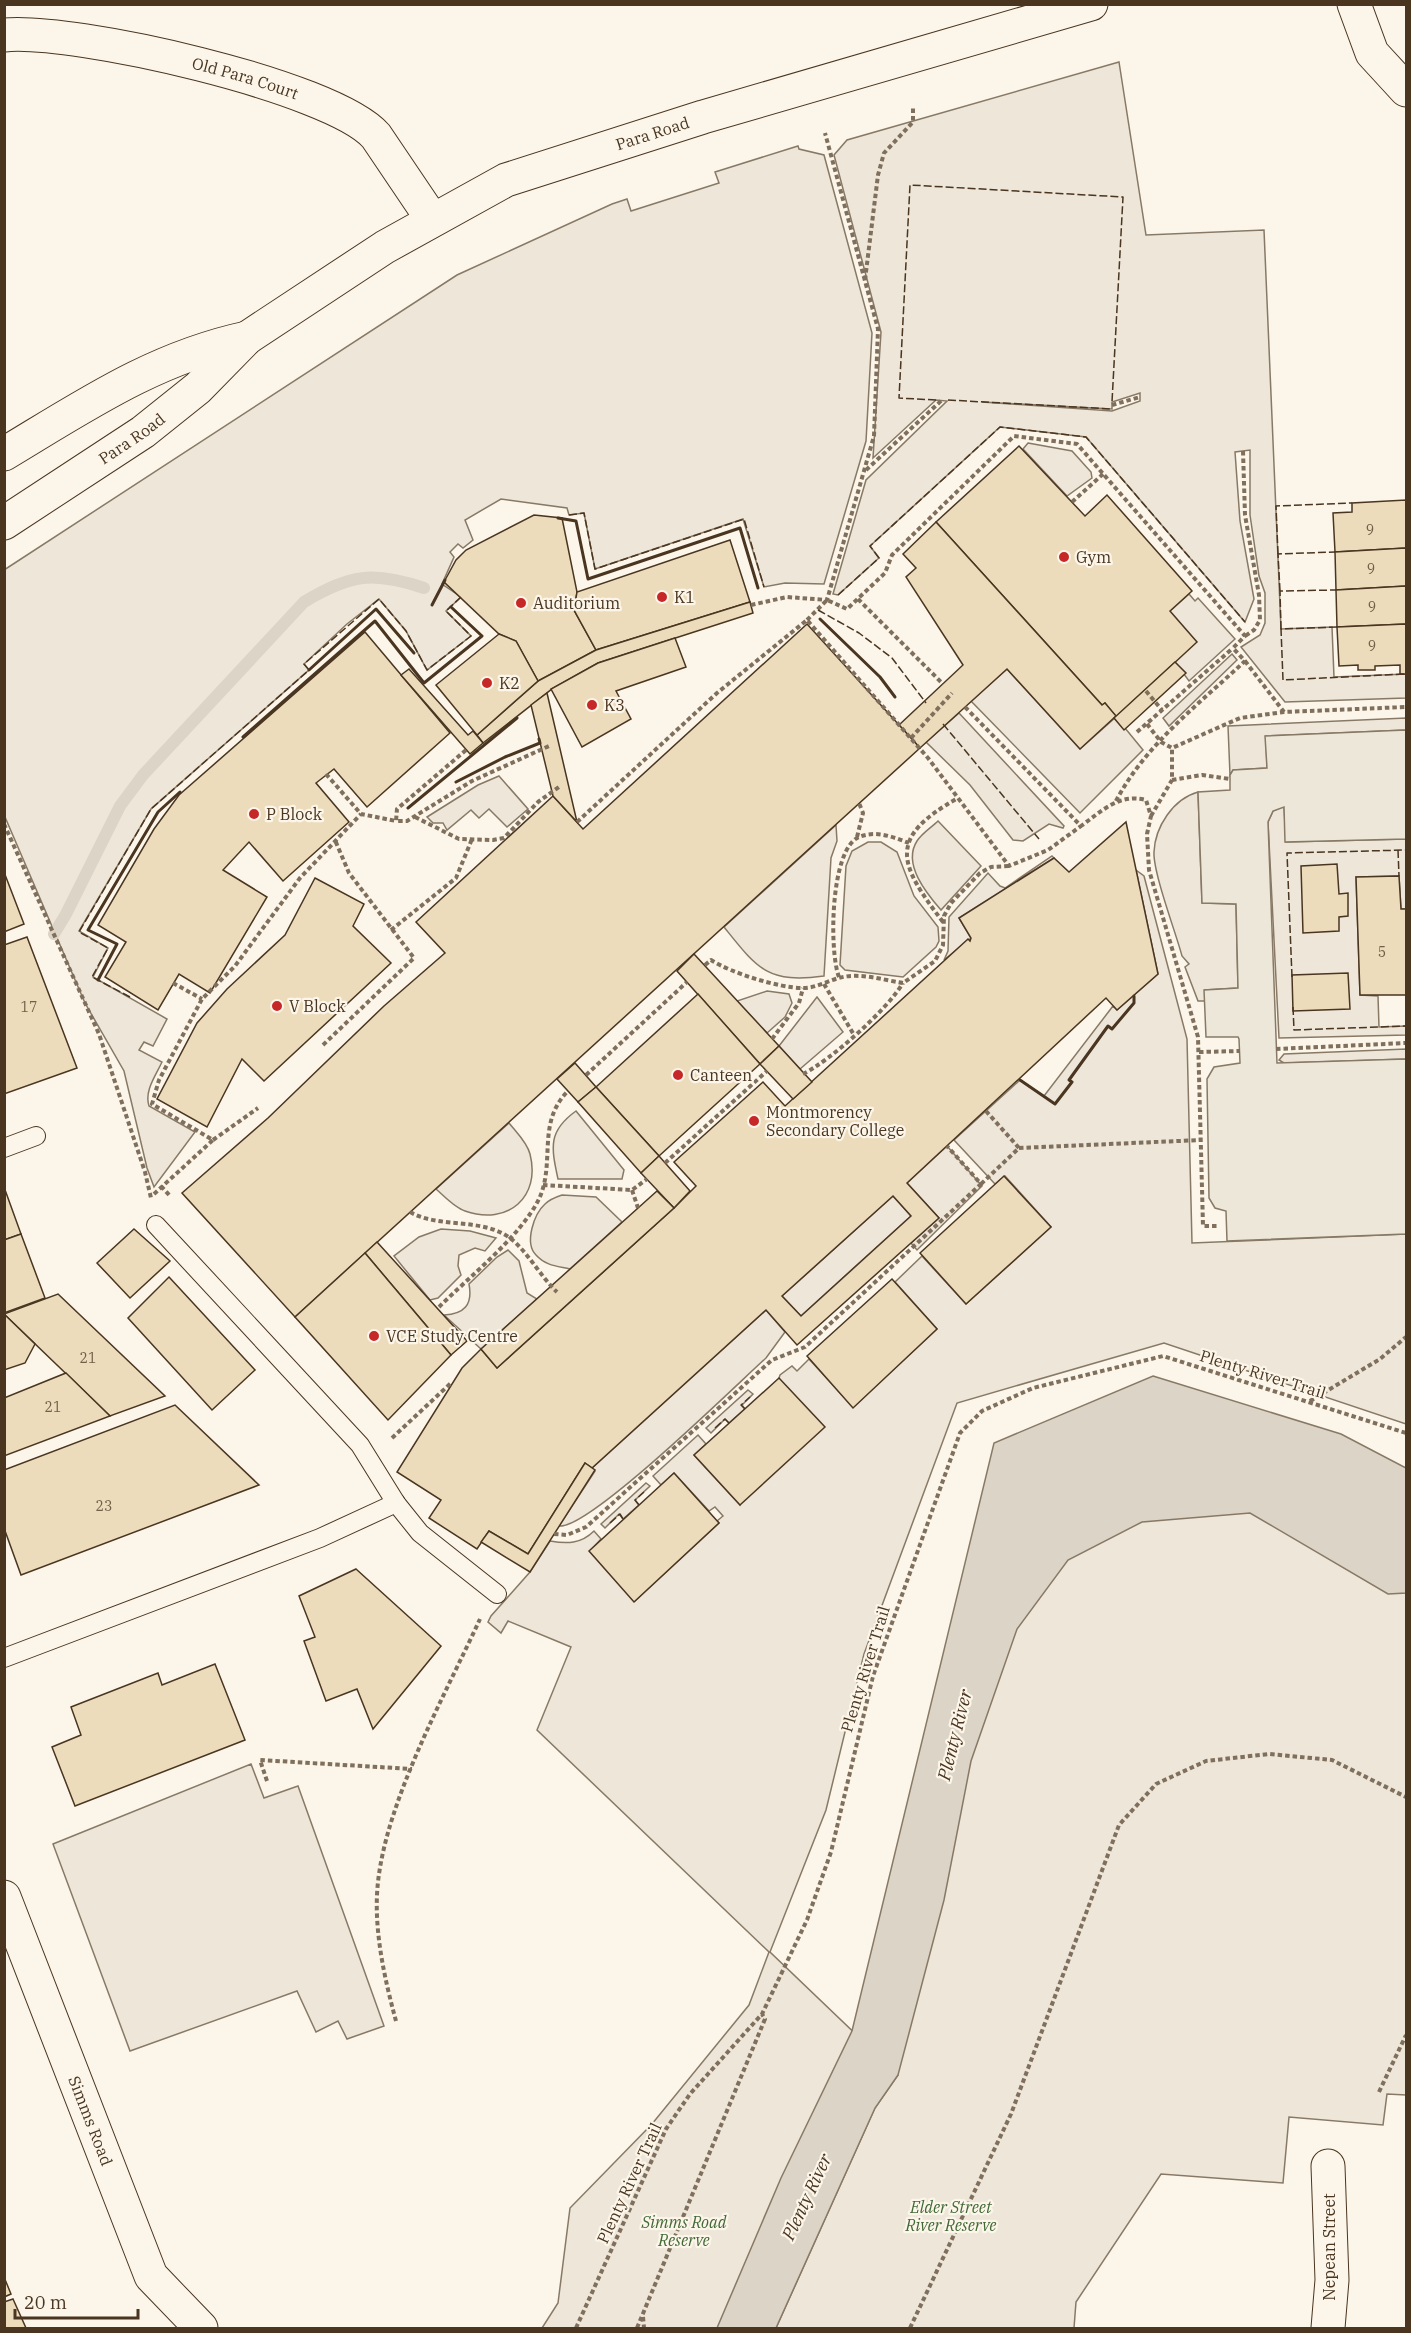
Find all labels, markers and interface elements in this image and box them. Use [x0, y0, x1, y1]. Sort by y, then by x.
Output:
street label: Old Para Court [190, 53, 302, 103]
street label: Para Road [613, 112, 692, 154]
street label: Para Road [95, 408, 169, 468]
house number: 9 [1366, 521, 1374, 539]
place label: Gym [1076, 547, 1111, 567]
marker: Gym [1057, 550, 1071, 564]
house number: 9 [1367, 560, 1375, 578]
place label: K1 [674, 587, 695, 607]
marker: K1 [655, 590, 669, 604]
place label: Auditorium [533, 593, 620, 613]
marker: Auditorium [514, 596, 528, 610]
house number: 9 [1368, 598, 1376, 616]
house number: 9 [1368, 637, 1376, 655]
place label: K2 [499, 673, 520, 693]
marker: K2 [480, 676, 494, 690]
place label: K3 [604, 695, 625, 715]
marker: K3 [585, 698, 599, 712]
place label: P Block [266, 804, 323, 824]
marker: P Block [247, 807, 261, 821]
house number: 5 [1378, 943, 1386, 961]
place label: V Block [289, 996, 346, 1016]
house number: 17 [21, 998, 37, 1016]
marker: V Block [270, 999, 284, 1013]
place label: Canteen [690, 1065, 752, 1085]
marker: Canteen [671, 1068, 685, 1082]
place label: Montmorency Secondary College [766, 1102, 904, 1140]
marker: Montmorency Secondary College [747, 1114, 761, 1128]
place label: VCE Study Centre [386, 1326, 518, 1346]
marker: VCE Study Centre [367, 1329, 381, 1343]
street label: Plenty River Trail [1197, 1345, 1329, 1403]
house number: 21 [80, 1349, 96, 1367]
house number: 21 [45, 1398, 61, 1416]
house number: 23 [96, 1497, 112, 1515]
street label: Plenty River Trail [836, 1603, 894, 1735]
water label: Plenty River [932, 1686, 977, 1784]
street label: Simms Road [64, 2073, 117, 2169]
street label: Plenty River Trail [592, 2119, 666, 2247]
water label: Plenty River [776, 2149, 837, 2245]
street label: Nepean Street [1319, 2193, 1339, 2301]
park label: Elder Street River Reserve [905, 2197, 996, 2235]
park label: Simms Road Reserve [641, 2212, 727, 2250]
scale bar [15, 2282, 138, 2320]
text: 20 m [24, 2291, 67, 2314]

